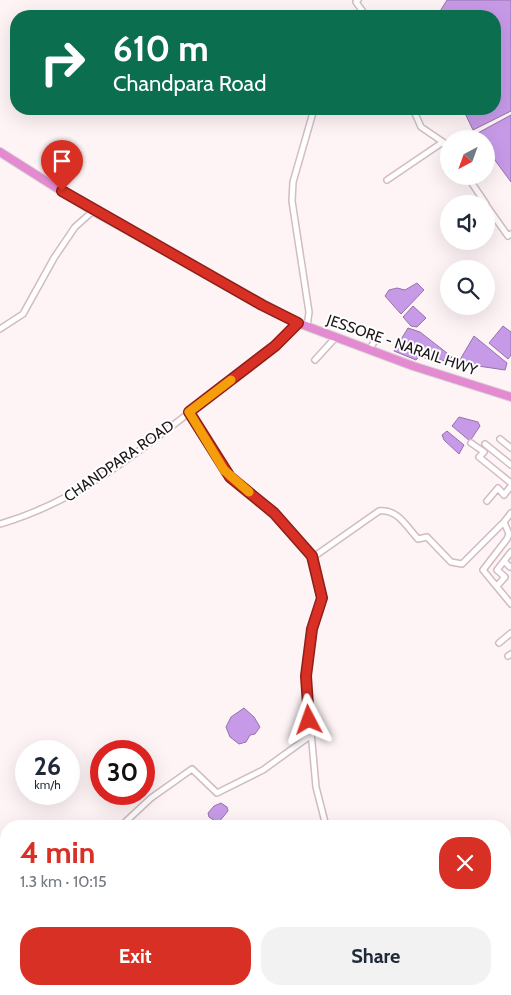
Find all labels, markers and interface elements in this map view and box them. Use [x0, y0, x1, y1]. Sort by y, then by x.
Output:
text: 610 m [113, 27, 209, 70]
icon: right [30, 30, 95, 95]
text: Chandpara Road [113, 70, 266, 97]
north arrow [440, 130, 495, 185]
map controls [440, 130, 495, 315]
pin [41, 140, 83, 191]
icon: arrive [48, 147, 76, 175]
button: sound [440, 195, 495, 250]
button: search [440, 260, 495, 315]
street label: JESSORE - NARAIL HWY [324, 310, 480, 379]
street label: CHANDPARA ROAD [61, 416, 177, 506]
position arrow [282, 693, 334, 745]
speed limit sign: 30 [90, 740, 155, 805]
text: 26 [34, 751, 61, 781]
text: km/h [34, 777, 61, 792]
text: 4 min [20, 834, 95, 871]
button: close [439, 837, 491, 889]
text: 1.3 km · 10:15 [20, 872, 107, 891]
button: Exit [20, 927, 251, 985]
button: Share [261, 927, 491, 985]

